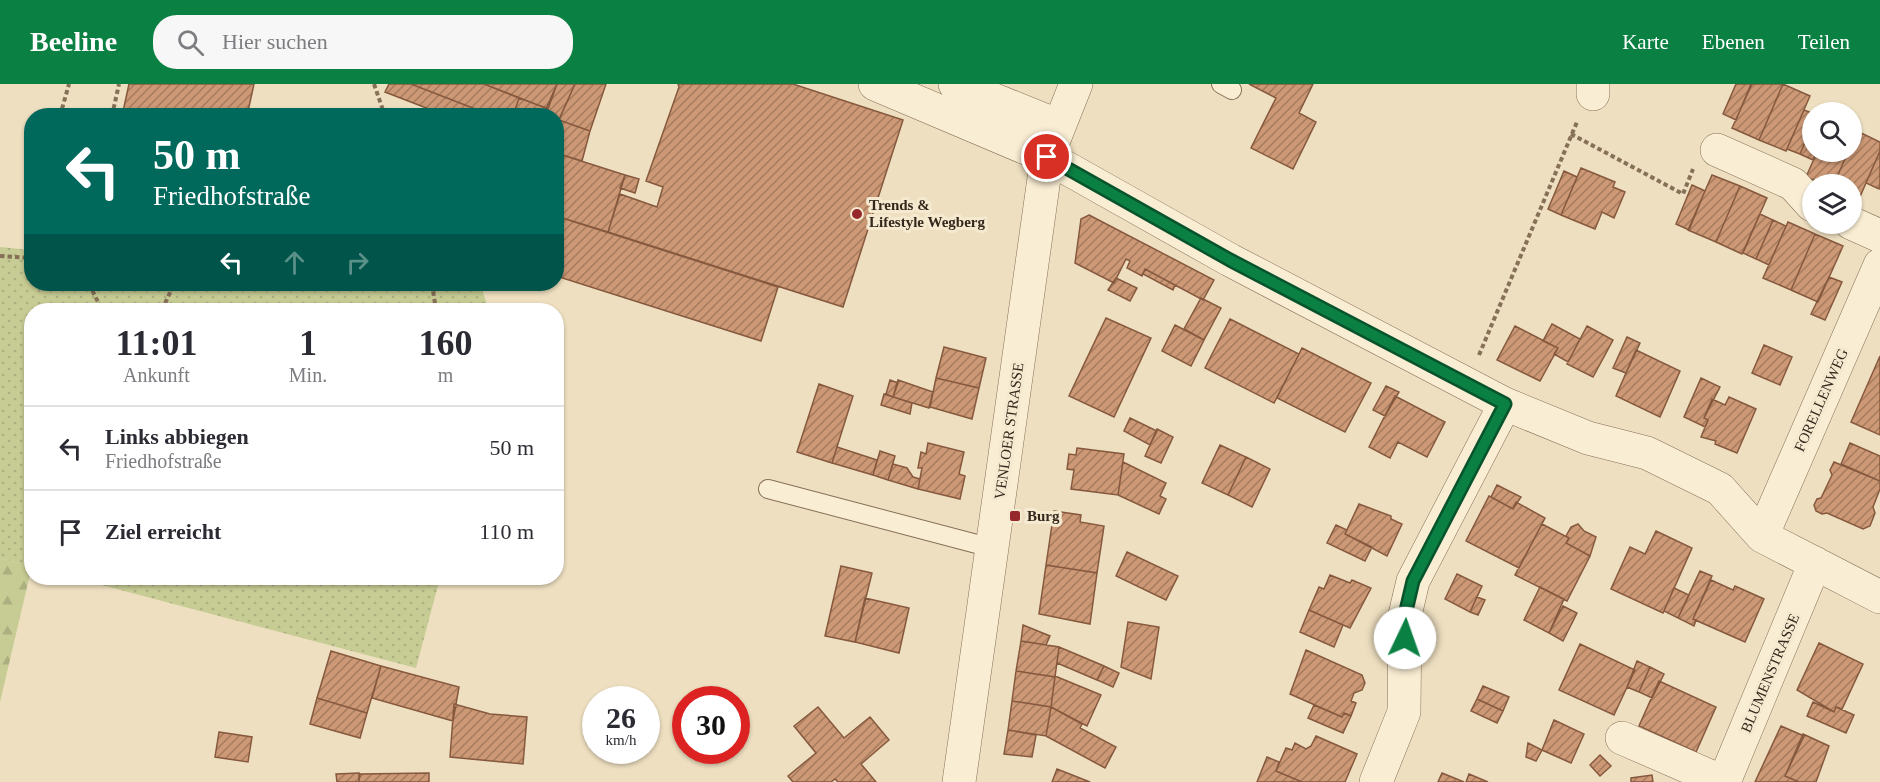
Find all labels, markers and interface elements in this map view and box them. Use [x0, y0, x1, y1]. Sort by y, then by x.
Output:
search box [153, 15, 573, 69]
text: Beeline [30, 26, 117, 57]
icon: search [174, 26, 207, 59]
text: Hier suchen [222, 29, 328, 54]
text: Karte [1622, 30, 1669, 54]
text: Ebenen [1702, 30, 1765, 54]
text: Teilen [1798, 30, 1850, 54]
map controls [1802, 102, 1862, 234]
button: search [1802, 102, 1862, 162]
pin [1021, 131, 1072, 182]
icon: left [54, 132, 132, 210]
text: 50 m [153, 132, 241, 178]
icon: arrive [1030, 140, 1063, 173]
button: layers [1802, 174, 1862, 234]
text: Friedhofstraße [153, 181, 310, 211]
place label: Trends & Lifestyle Wegberg [869, 197, 985, 230]
marker: Trends & Lifestyle Wegberg [850, 207, 864, 221]
icon: left [215, 246, 248, 279]
icon: ahead [278, 246, 311, 279]
icon: right [341, 246, 374, 279]
text: 11:01 [115, 323, 197, 363]
text: 1 [299, 323, 317, 363]
text: 160 [419, 323, 473, 363]
street label: FORELLENWEG [1791, 346, 1851, 454]
street label: VENLOER STRASSE [991, 362, 1027, 500]
text: Ankunft [123, 364, 190, 386]
text: Min. [289, 364, 327, 386]
text: m [438, 364, 453, 386]
text: Links abbiegen [105, 424, 249, 449]
icon: left [54, 432, 87, 465]
text: 50 m [489, 435, 534, 460]
text: Friedhofstraße [105, 450, 222, 472]
place label: Burg [1027, 508, 1060, 524]
marker: Burg [1008, 509, 1022, 523]
icon: arrive [54, 516, 87, 549]
text: Ziel erreicht [105, 519, 221, 544]
text: 110 m [479, 519, 534, 544]
position arrow [1373, 606, 1437, 670]
street label: BLUMENSTRASSE [1738, 611, 1802, 735]
speed limit sign: 30 [672, 686, 750, 764]
text: 26 [606, 701, 636, 734]
text: km/h [606, 732, 636, 748]

